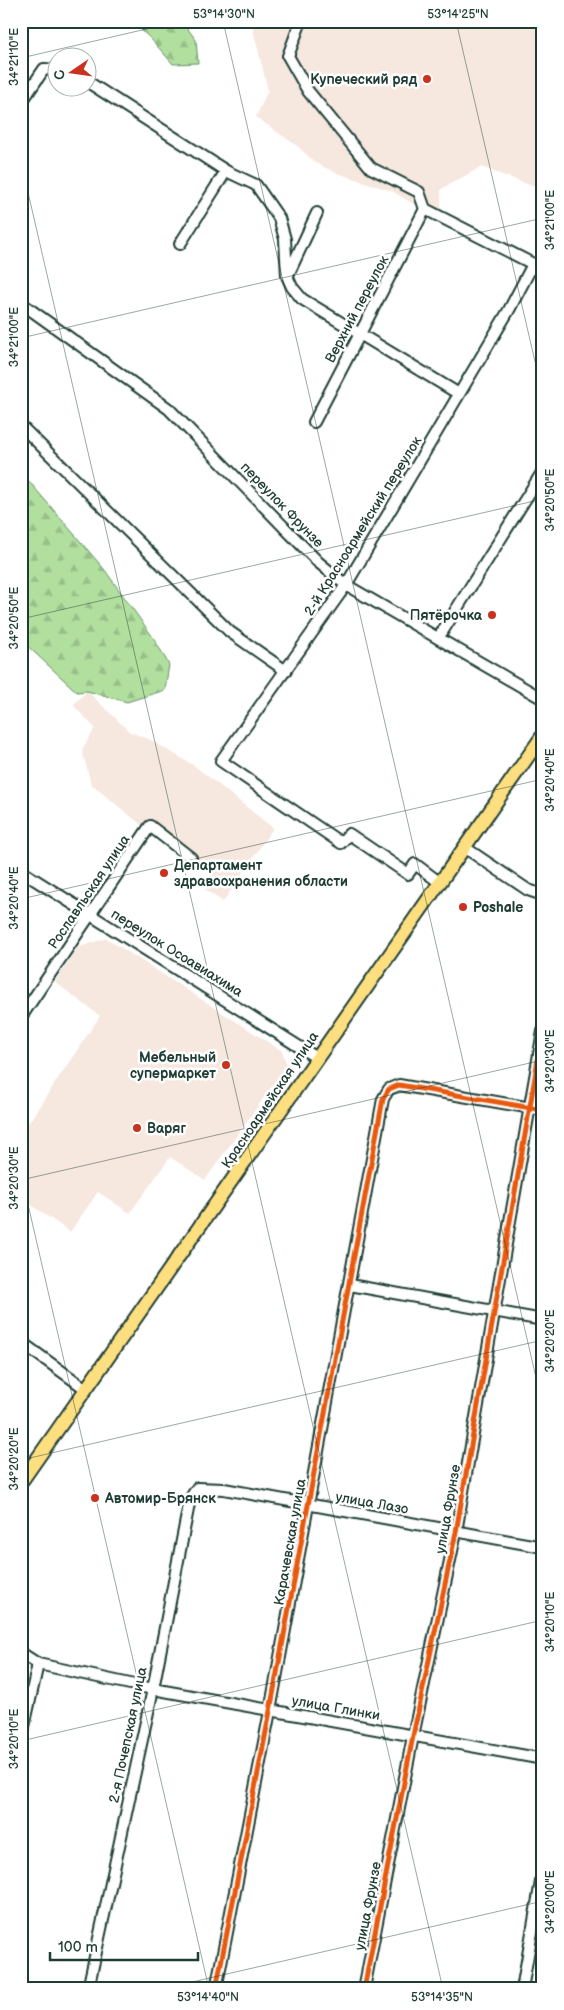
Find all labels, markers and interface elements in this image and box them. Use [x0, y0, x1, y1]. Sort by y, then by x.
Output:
text: 53°14'30"N [193, 7, 255, 22]
text: 53°14'25"N [427, 7, 489, 22]
text: 34°21'10"E [7, 28, 22, 86]
north arrow [48, 48, 98, 98]
text: С [50, 68, 69, 81]
place label: Купеческий ряд [310, 71, 418, 88]
marker: Купеческий ряд [421, 73, 433, 85]
text: 34°21'00"E [543, 190, 558, 250]
street label: Верхний переулок [322, 252, 393, 366]
text: 34°21'00"E [7, 307, 22, 367]
street label: 2-й Красноармейский переулок [301, 433, 426, 619]
street label: переулок Фрунзе [237, 459, 327, 551]
text: 34°20'50"E [543, 468, 558, 531]
text: 34°20'50"E [7, 586, 22, 649]
place label: Пятёрочка [410, 607, 483, 624]
marker: Пятёрочка [486, 609, 498, 621]
text: 34°20'40"E [543, 748, 558, 812]
street label: Рославльская улица [44, 831, 134, 952]
place label: Департамент здравоохранения области [174, 857, 348, 890]
text: 34°20'40"E [7, 866, 22, 930]
marker: Департамент здравоохранения области [158, 867, 170, 879]
place label: Poshale [473, 899, 523, 916]
marker: Poshale [457, 901, 469, 913]
street label: переулок Осоавиахима [108, 905, 247, 1001]
street label: Красноармейская улица [218, 1028, 323, 1172]
text: 34°20'30"E [543, 1029, 558, 1093]
place label: Мебельный супермаркет [130, 1049, 216, 1082]
marker: Мебельный супермаркет [220, 1059, 232, 1071]
place label: Варяг [147, 1120, 186, 1137]
marker: Варяг [131, 1122, 143, 1134]
text: 34°20'30"E [7, 1146, 22, 1210]
text: 34°20'20"E [543, 1309, 558, 1373]
text: 34°20'20"E [7, 1427, 22, 1491]
street label: улица Фрунзе [432, 1463, 464, 1555]
street label: Карачевская улица [270, 1477, 310, 1607]
street label: улица Лазо [334, 1488, 410, 1518]
place label: Автомир-Брянск [104, 1490, 216, 1507]
marker: Автомир-Брянск [89, 1492, 101, 1504]
text: 34°20'10"E [543, 1592, 558, 1652]
street label: 2-я Почепская улица [105, 1665, 151, 1805]
street label: улица Глинки [291, 1692, 381, 1724]
text: 34°20'10"E [7, 1709, 22, 1769]
street label: улица Фрунзе [351, 1860, 385, 1952]
text: 34°20'00"E [543, 1870, 558, 1934]
scale bar [50, 1930, 198, 1962]
text: 100 m [58, 1938, 98, 1957]
text: 53°14'40"N [177, 1990, 239, 2005]
text: 53°14'35"N [411, 1990, 473, 2005]

